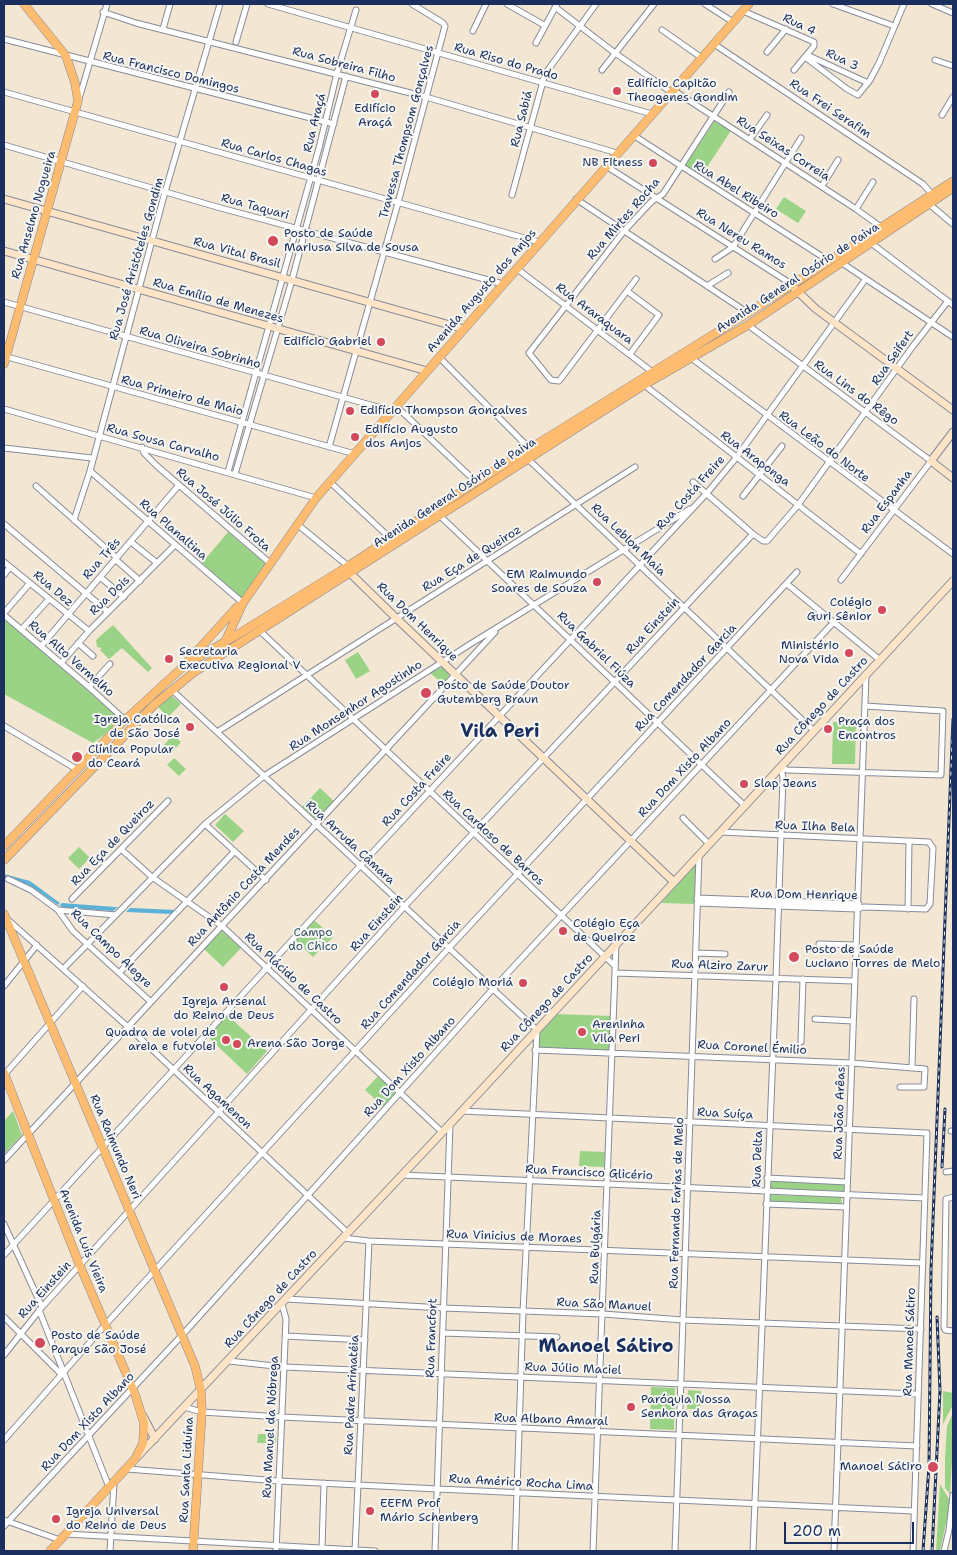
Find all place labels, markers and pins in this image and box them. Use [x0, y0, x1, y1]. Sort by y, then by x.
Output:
place label: Edifício Capitão Theogenes Gondim [627, 77, 738, 105]
marker: Edifício Capitão Theogenes Gondim [611, 85, 623, 97]
marker: Edifício Araçá [369, 88, 381, 100]
place label: Edifício Araçá [354, 102, 396, 130]
place label: NB Fitness [582, 156, 643, 170]
marker: NB Fitness [647, 157, 659, 169]
place label: Posto de Saúde Mariusa Silva de Sousa [284, 227, 419, 255]
marker: Posto de Saúde Mariusa Silva de Sousa [266, 234, 280, 248]
place label: Edifício Gabriel [283, 335, 371, 349]
marker: Edifício Gabriel [375, 336, 387, 348]
place label: Edifício Thompson Gonçalves [360, 404, 527, 418]
marker: Edifício Thompson Gonçalves [344, 405, 356, 417]
place label: Edifício Augusto dos Anjos [365, 423, 458, 451]
marker: Edifício Augusto dos Anjos [349, 431, 361, 443]
place label: EM Raimundo Soares de Souza [491, 568, 587, 596]
marker: EM Raimundo Soares de Souza [591, 576, 603, 588]
place label: Colégio Guri Sênior [807, 596, 872, 624]
marker: Colégio Guri Sênior [876, 604, 888, 616]
place label: Ministério Nova Vida [779, 639, 839, 667]
place label: Secretaria Executiva Regional V [179, 645, 301, 673]
marker: Ministério Nova Vida [843, 647, 855, 659]
marker: Secretaria Executiva Regional V [163, 653, 175, 665]
place label: Posto de Saúde Doutor Gutemberg Braun [437, 679, 570, 707]
marker: Posto de Saúde Doutor Gutemberg Braun [419, 686, 433, 700]
place label: Igreja Católica de São José [94, 713, 180, 741]
place label: Praça dos Encontros [838, 715, 896, 743]
marker: Igreja Católica de São José [184, 721, 196, 733]
marker: Praça dos Encontros [822, 723, 834, 735]
place label: Clínica Popular do Ceará [88, 743, 174, 771]
marker: Clínica Popular do Ceará [70, 750, 84, 764]
place label: Slap Jeans [754, 777, 817, 791]
marker: Slap Jeans [738, 778, 750, 790]
place label: Colégio Eça de Queiroz [573, 917, 640, 945]
marker: Colégio Eça de Queiroz [557, 925, 569, 937]
place label: Posto de Saúde Luciano Torres de Melo [805, 943, 940, 971]
marker: Posto de Saúde Luciano Torres de Melo [787, 950, 801, 964]
place label: Colégio Moriá [432, 976, 513, 990]
marker: Colégio Moriá [517, 977, 529, 989]
marker: Igreja Arsenal do Reino de Deus [218, 981, 230, 993]
place label: Igreja Arsenal do Reino de Deus [174, 995, 274, 1023]
place label: Areninha Vila Peri [592, 1018, 645, 1046]
place label: Quadra de volei de areia e futvolei [105, 1026, 216, 1054]
marker: Areninha Vila Peri [576, 1026, 588, 1038]
marker: Quadra de volei de areia e futvolei [220, 1034, 232, 1046]
place label: Arena São Jorge [247, 1037, 345, 1051]
marker: Arena São Jorge [231, 1038, 243, 1050]
place label: Posto de Saúde Parque São José [51, 1329, 146, 1357]
marker: Posto de Saúde Parque São José [33, 1336, 47, 1350]
place label: Paróquia Nossa Senhora das Graças [641, 1393, 758, 1421]
marker: Paróquia Nossa Senhora das Graças [625, 1401, 637, 1413]
place label: Manoel Sátiro [840, 1460, 922, 1474]
marker: Manoel Sátiro [926, 1460, 940, 1474]
place label: EEFM Prof Mário Schenberg [380, 1497, 478, 1525]
place label: Igreja Universal do Reino de Deus [66, 1505, 167, 1533]
marker: EEFM Prof Mário Schenberg [364, 1505, 376, 1517]
marker: Igreja Universal do Reino de Deus [50, 1513, 62, 1525]

